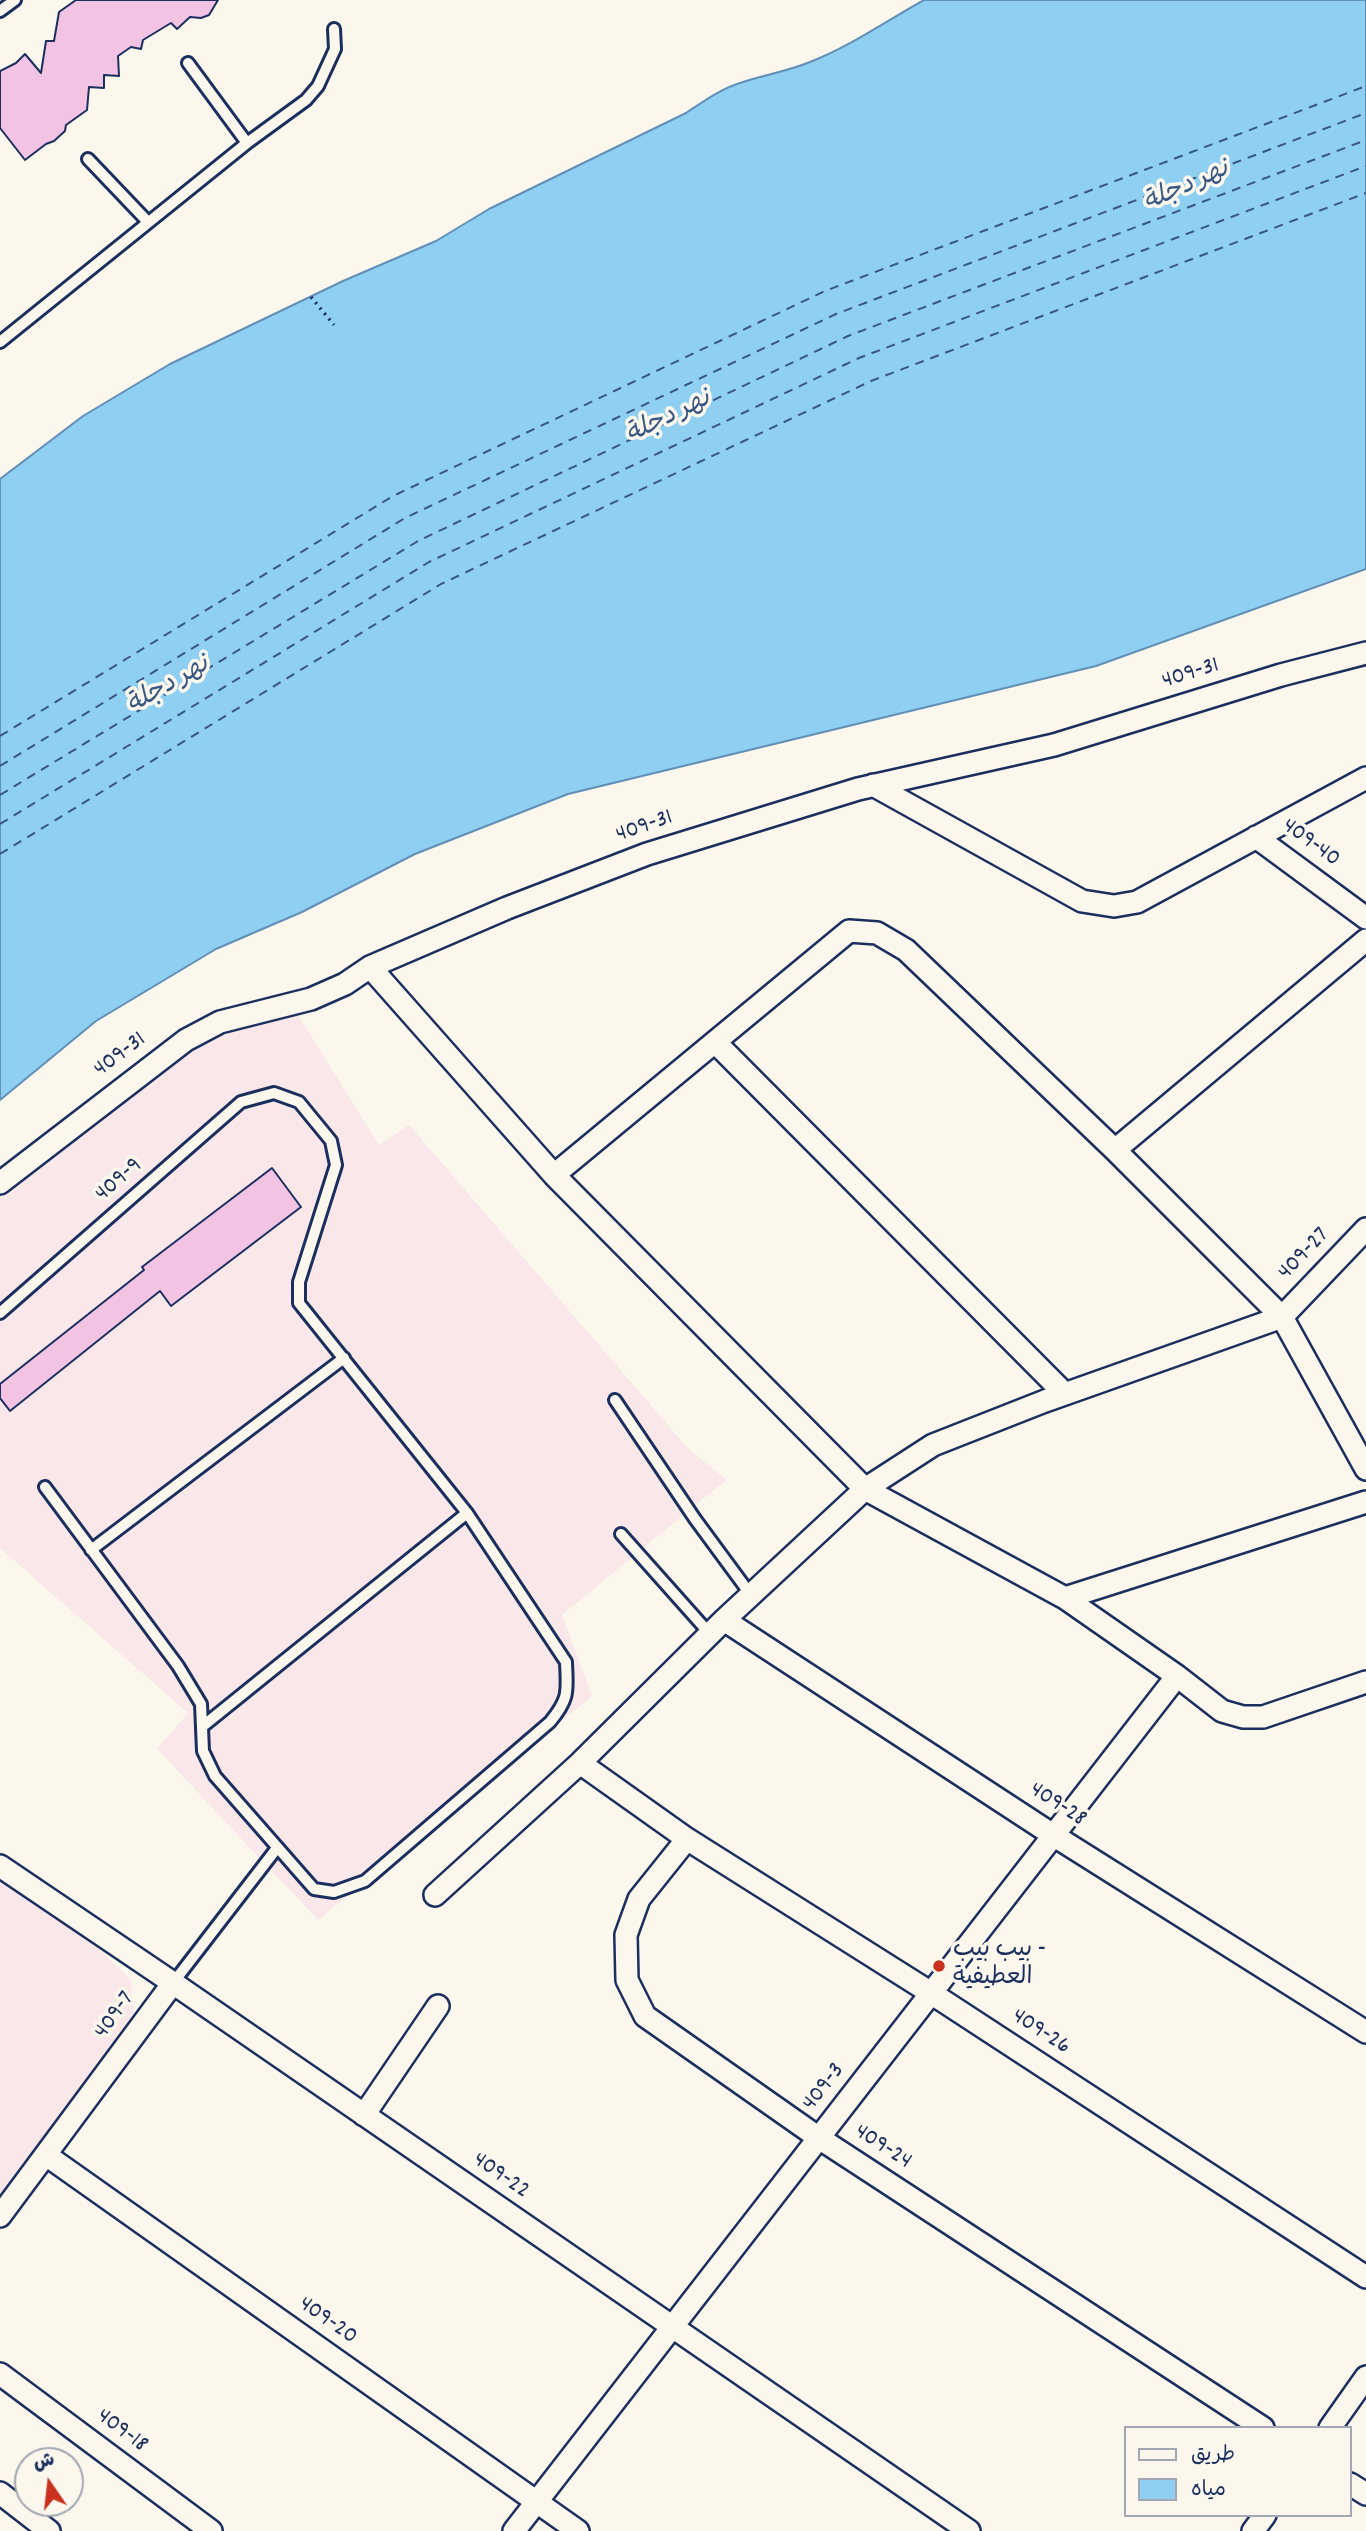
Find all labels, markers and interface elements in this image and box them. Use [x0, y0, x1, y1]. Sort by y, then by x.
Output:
water label: نهر دجلة [1139, 155, 1235, 221]
water label: نهر دجلة [622, 385, 716, 453]
water label: نهر دجلة [122, 651, 216, 723]
street label: 409-31 [1159, 653, 1223, 697]
street label: 409-31 [613, 805, 677, 851]
street label: 409-40 [1275, 813, 1345, 875]
street label: 409-31 [89, 1027, 153, 1085]
street label: 409-9 [90, 1153, 150, 1209]
street label: 409-27 [1273, 1223, 1337, 1287]
street label: 409-28 [1023, 1777, 1091, 1835]
place label: بيب بيب - العطيفية [953, 1938, 1046, 1994]
marker: بيب بيب - العطيفية [931, 1958, 947, 1974]
street label: 409-7 [89, 1987, 143, 2045]
street label: 409-26 [1005, 2003, 1075, 2063]
street label: 409-3 [797, 2058, 853, 2118]
street label: 409-24 [848, 2119, 916, 2177]
street label: 409-22 [466, 2147, 534, 2207]
street label: 409-20 [292, 2291, 362, 2353]
street label: 409-18 [90, 2403, 152, 2461]
legend [1124, 2426, 1352, 2517]
text: طريق [1191, 2441, 1235, 2471]
north arrow [14, 2447, 84, 2517]
text: ش [31, 2447, 58, 2479]
text: مياه [1191, 2476, 1226, 2506]

